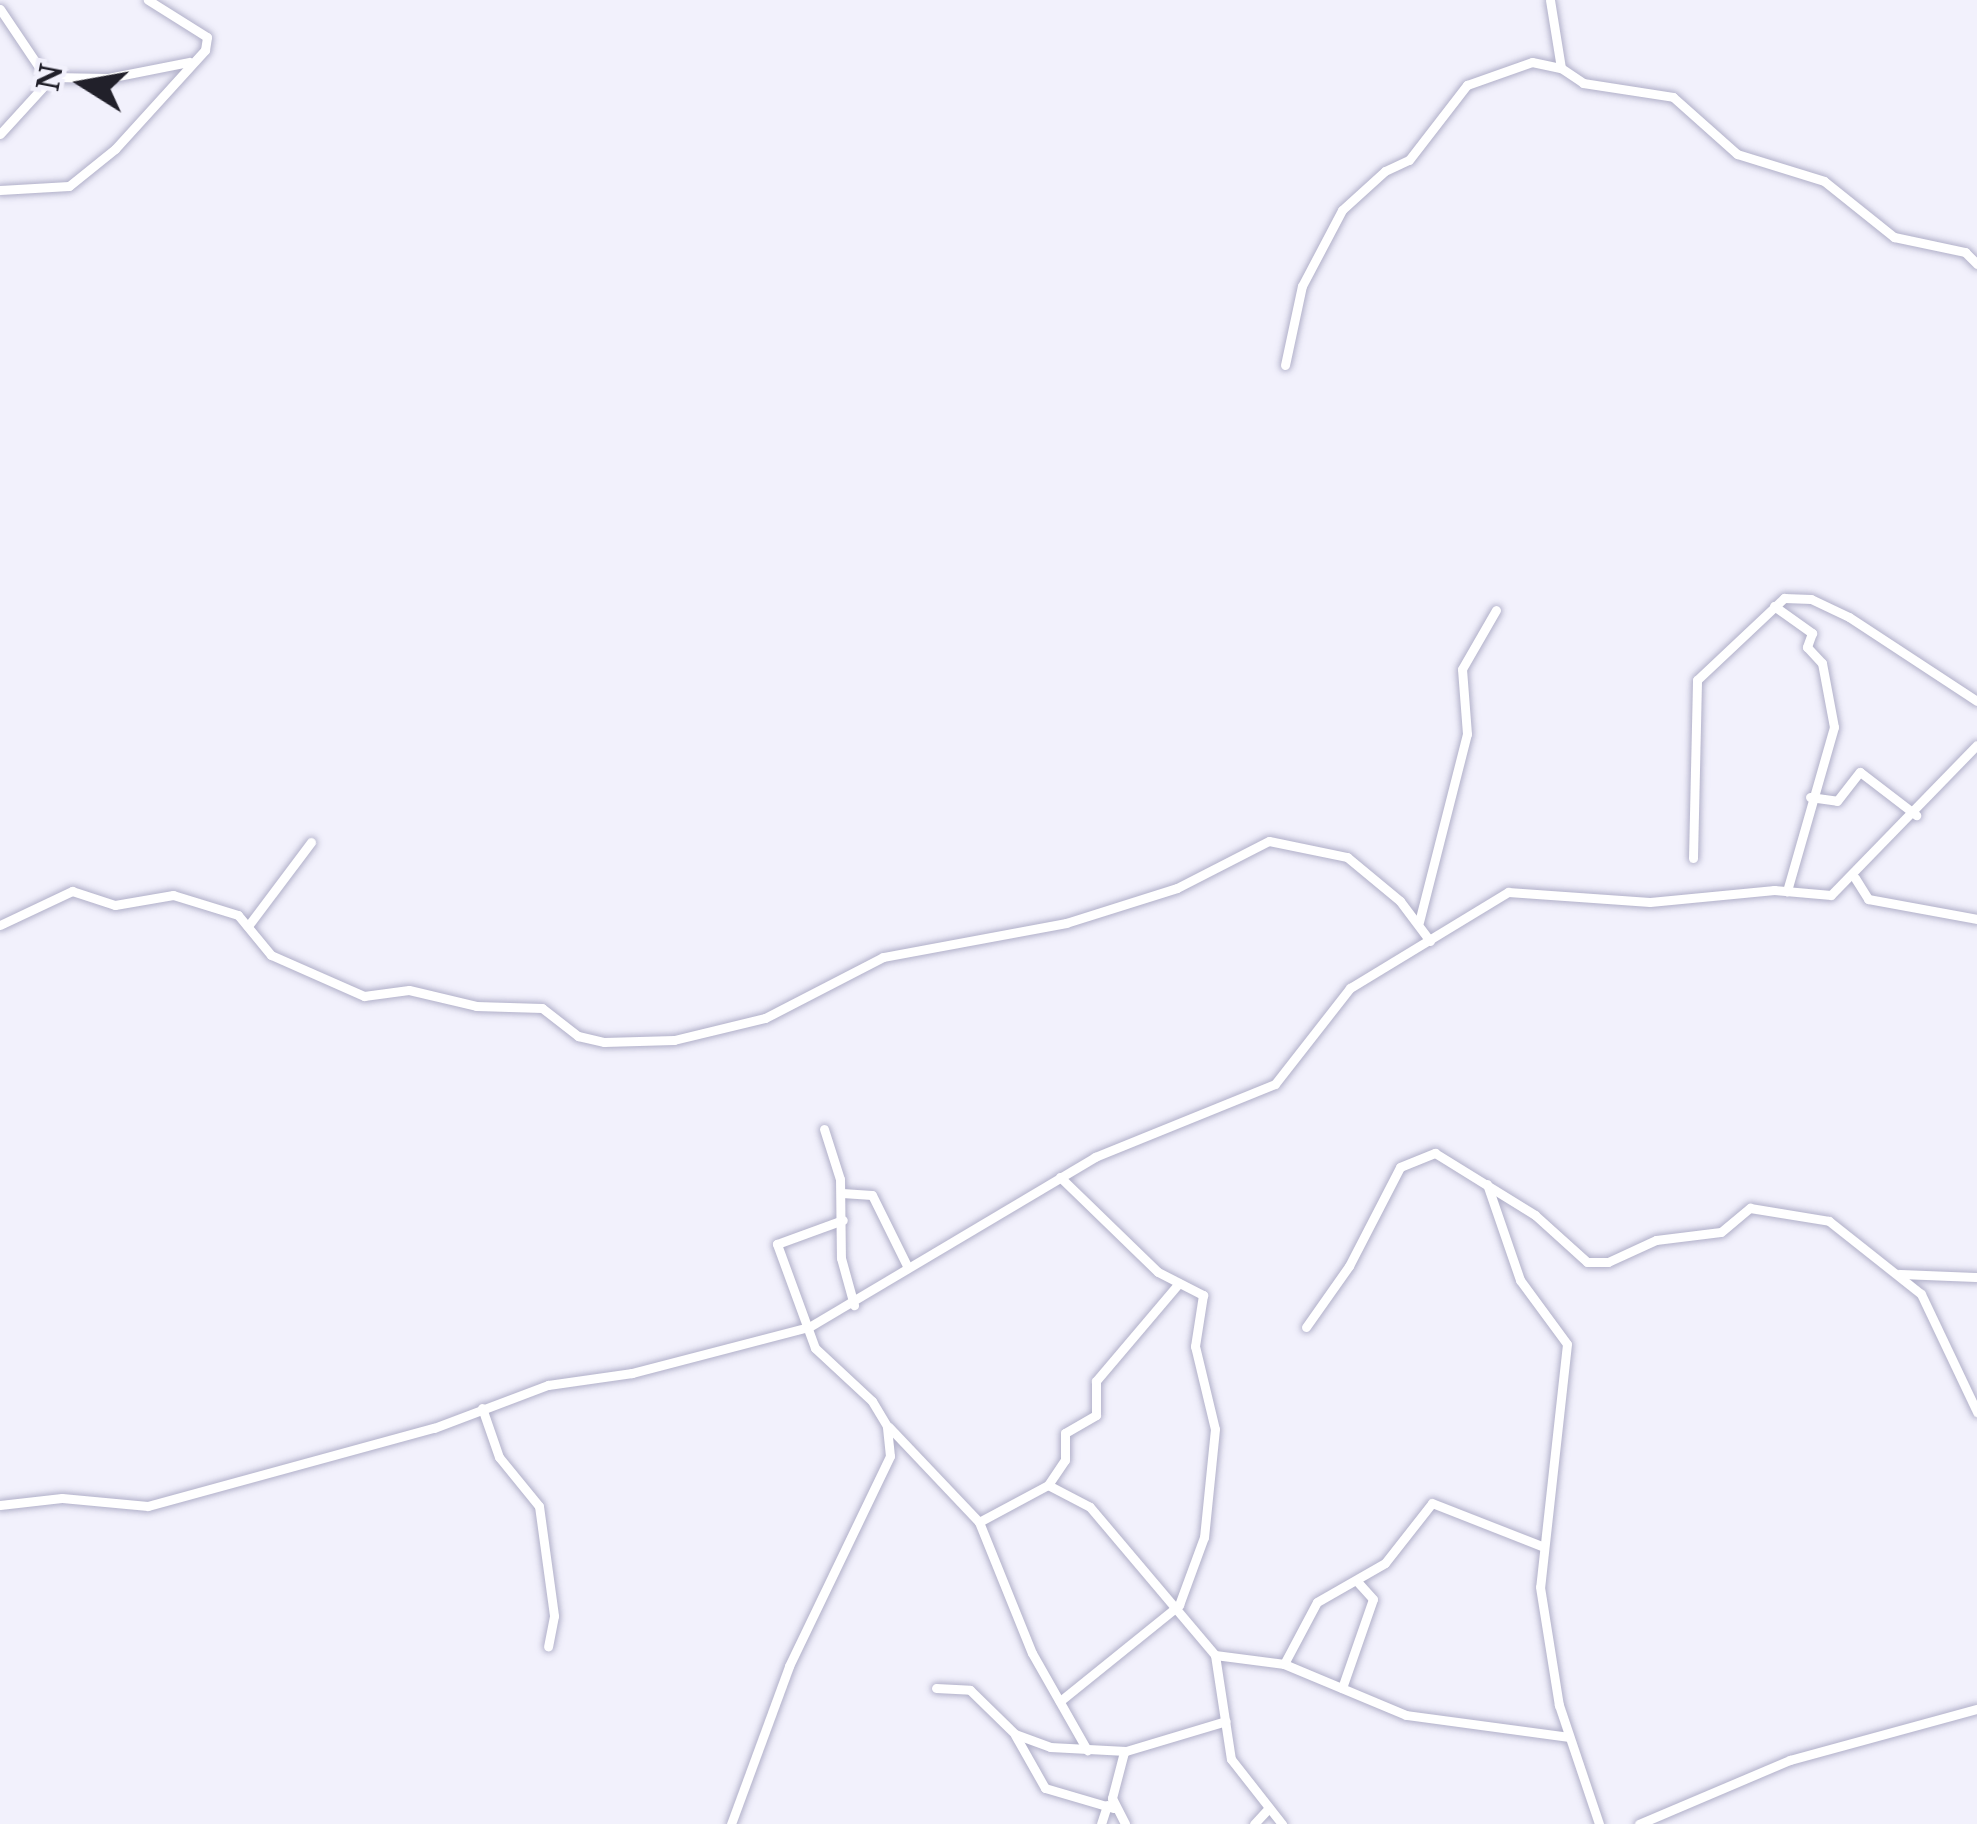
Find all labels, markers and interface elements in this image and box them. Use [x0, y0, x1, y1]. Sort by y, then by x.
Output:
north arrow [24, 24, 144, 144]
text: N [24, 60, 73, 94]

